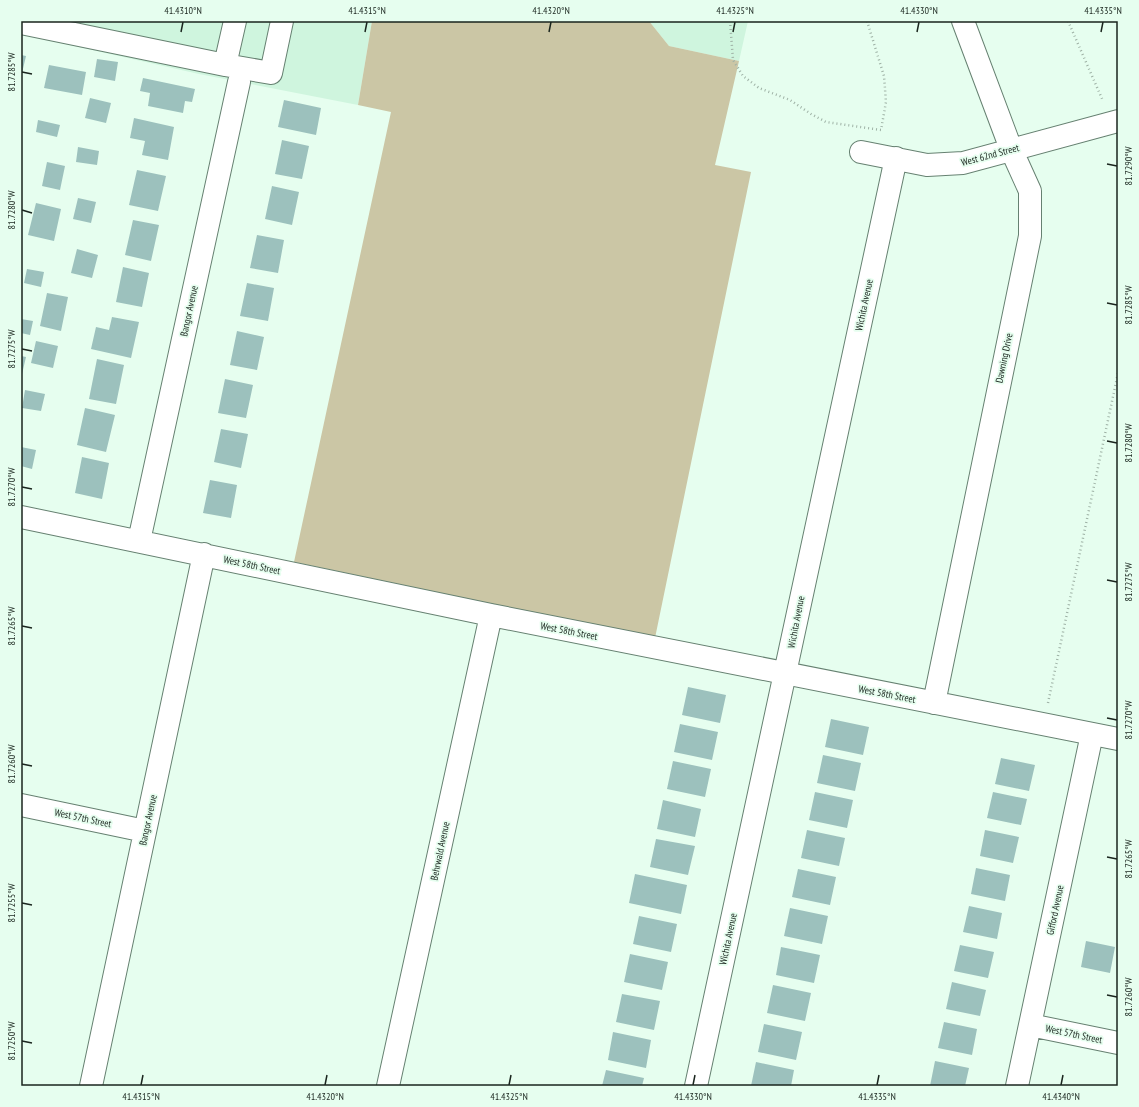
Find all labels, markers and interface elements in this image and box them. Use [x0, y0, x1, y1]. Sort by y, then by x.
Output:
text: 41.4310°N [164, 4, 202, 17]
text: 41.4315°N [348, 4, 386, 17]
text: 41.4320°N [532, 4, 570, 17]
text: 41.4325°N [716, 4, 754, 17]
text: 41.4330°N [900, 4, 938, 17]
text: 41.4335°N [1084, 4, 1122, 17]
text: 81.7285°W [5, 52, 18, 91]
street label: West 62nd Street [960, 141, 1021, 169]
text: 81.7290°W [1122, 146, 1135, 185]
text: 81.7280°W [5, 190, 18, 229]
street label: Wichita Avenue [852, 278, 876, 332]
street label: Bangor Avenue [177, 284, 201, 338]
text: 81.7285°W [1122, 285, 1135, 324]
text: 81.7275°W [5, 329, 18, 368]
street label: Dawning Drive [992, 332, 1016, 384]
text: 81.7280°W [1122, 423, 1135, 462]
text: 81.7270°W [5, 467, 18, 506]
street label: West 58th Street [222, 553, 282, 577]
text: 81.7275°W [1122, 562, 1135, 601]
street label: Wichita Avenue [785, 595, 807, 649]
text: 81.7265°W [5, 606, 18, 645]
street label: West 58th Street [539, 619, 599, 643]
street label: West 58th Street [857, 682, 917, 706]
text: 81.7270°W [1122, 700, 1135, 739]
text: 81.7260°W [5, 744, 18, 783]
street label: Bangor Avenue [136, 793, 160, 847]
street label: West 57th Street [53, 806, 113, 830]
street label: Behrwald Avenue [427, 820, 453, 882]
text: 81.7265°W [1122, 839, 1135, 878]
text: 81.7255°W [5, 883, 18, 922]
street label: Gifford Avenue [1043, 884, 1067, 936]
street label: Wichita Avenue [716, 912, 740, 966]
text: 81.7260°W [1122, 977, 1135, 1016]
text: 81.7250°W [5, 1021, 18, 1060]
street label: West 57th Street [1044, 1022, 1104, 1046]
text: 41.4315°N [122, 1090, 160, 1103]
text: 41.4320°N [306, 1090, 344, 1103]
text: 41.4325°N [490, 1090, 528, 1103]
text: 41.4330°N [674, 1090, 712, 1103]
text: 41.4335°N [858, 1090, 896, 1103]
text: 41.4340°N [1042, 1090, 1080, 1103]

